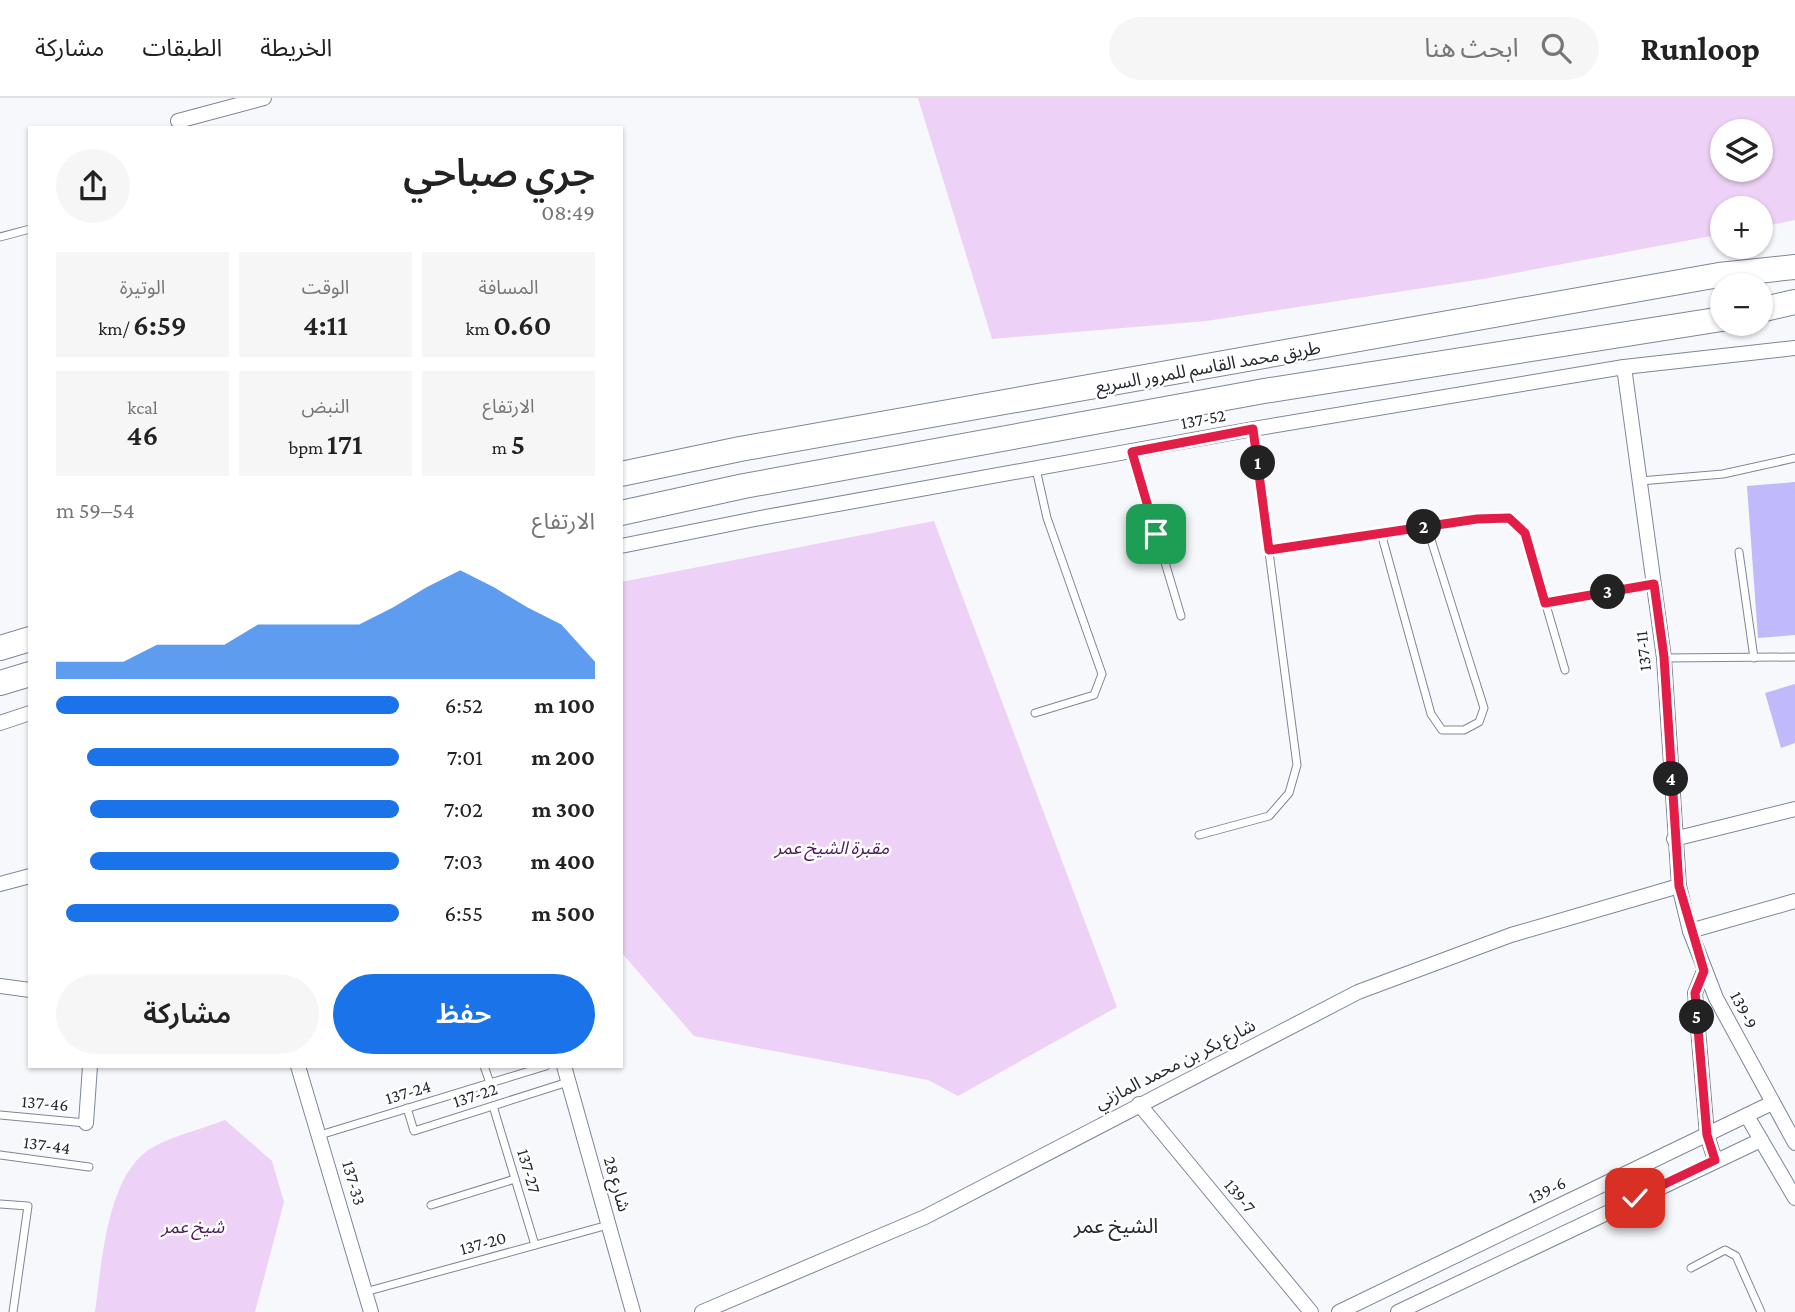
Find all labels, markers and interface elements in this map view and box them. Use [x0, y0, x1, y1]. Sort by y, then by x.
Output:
search box [1109, 17, 1599, 80]
icon: search [1537, 29, 1575, 67]
text: Runloop [1641, 30, 1760, 67]
text: مشاركة [35, 34, 104, 61]
text: الطبقات [142, 34, 222, 61]
text: الخريطة [260, 34, 332, 61]
text: ابحث هنا [1424, 34, 1519, 63]
map controls [1710, 119, 1773, 336]
button: layers [1710, 119, 1773, 182]
button: share [56, 149, 130, 223]
text: جري صباحي [403, 152, 595, 194]
button: + [1710, 196, 1773, 259]
text: 08:49 [541, 199, 595, 225]
button: − [1710, 273, 1773, 336]
text: الوتيرة [120, 277, 165, 298]
text: الوقت [302, 277, 349, 298]
text: المسافة [479, 277, 538, 298]
text: 6:59 [133, 308, 187, 341]
text: 4:11 [303, 308, 348, 341]
text: 0.60 [493, 308, 552, 341]
text: /km [98, 318, 133, 339]
text: km [465, 318, 493, 339]
street label: طريق محمد القاسم للمرور السريع [1094, 337, 1323, 401]
text: النبض [301, 396, 350, 417]
text: الارتفاع [482, 396, 535, 417]
text: kcal [127, 397, 158, 418]
street label: 137-52 [1179, 405, 1227, 433]
text: 46 [127, 418, 158, 451]
text: 171 [327, 427, 363, 460]
text: 5 [511, 427, 525, 460]
text: bpm [288, 437, 327, 458]
text: m [492, 437, 511, 458]
pin: 1 [1240, 446, 1276, 480]
text: 1 [1254, 452, 1261, 473]
text: 54–59 m [56, 497, 135, 523]
pin [1126, 504, 1186, 564]
text: الارتفاع [532, 508, 595, 534]
pin: 2 [1406, 510, 1442, 544]
icon: arrive [1137, 515, 1175, 553]
text: 2 [1419, 516, 1428, 537]
pin: 3 [1590, 574, 1626, 610]
text: 3 [1603, 581, 1612, 602]
street label: 137-11 [1631, 630, 1655, 672]
text: 6:52 [445, 692, 483, 718]
text: 100 m [535, 692, 595, 718]
text: 7:01 [447, 744, 483, 770]
text: 200 m [531, 744, 595, 770]
pin: 4 [1654, 762, 1688, 796]
text: 4 [1665, 768, 1676, 789]
text: 7:02 [444, 796, 483, 822]
text: 300 m [532, 796, 595, 822]
park label: مقبرة الشيخ عمر [773, 838, 890, 862]
text: 7:03 [444, 848, 483, 874]
text: 400 m [531, 848, 595, 874]
text: 6:55 [445, 900, 483, 926]
text: 500 m [532, 900, 595, 926]
button: مشاركة [56, 974, 319, 1054]
button: حفظ [333, 974, 595, 1054]
street label: 139-9 [1726, 988, 1762, 1032]
pin: 5 [1680, 1000, 1714, 1034]
text: 5 [1692, 1006, 1701, 1027]
street label: شارع بكر بن محمد المازني [1091, 1015, 1260, 1117]
street label: 137-24 [383, 1076, 433, 1108]
street label: 137-22 [450, 1078, 500, 1112]
street label: 137-46 [21, 1091, 69, 1115]
street label: 137-44 [22, 1132, 72, 1158]
street label: 137-27 [513, 1147, 545, 1195]
street label: شارع 28 [596, 1154, 634, 1215]
street label: 137-33 [338, 1158, 370, 1208]
pin [1605, 1168, 1665, 1228]
street label: 139-6 [1525, 1172, 1569, 1208]
street label: 139-7 [1220, 1175, 1260, 1217]
icon: check [1616, 1179, 1654, 1217]
district label: الشيخ عمر [1073, 1214, 1158, 1241]
park label: شيخ عمر [160, 1217, 225, 1241]
street label: 137-20 [458, 1227, 508, 1259]

